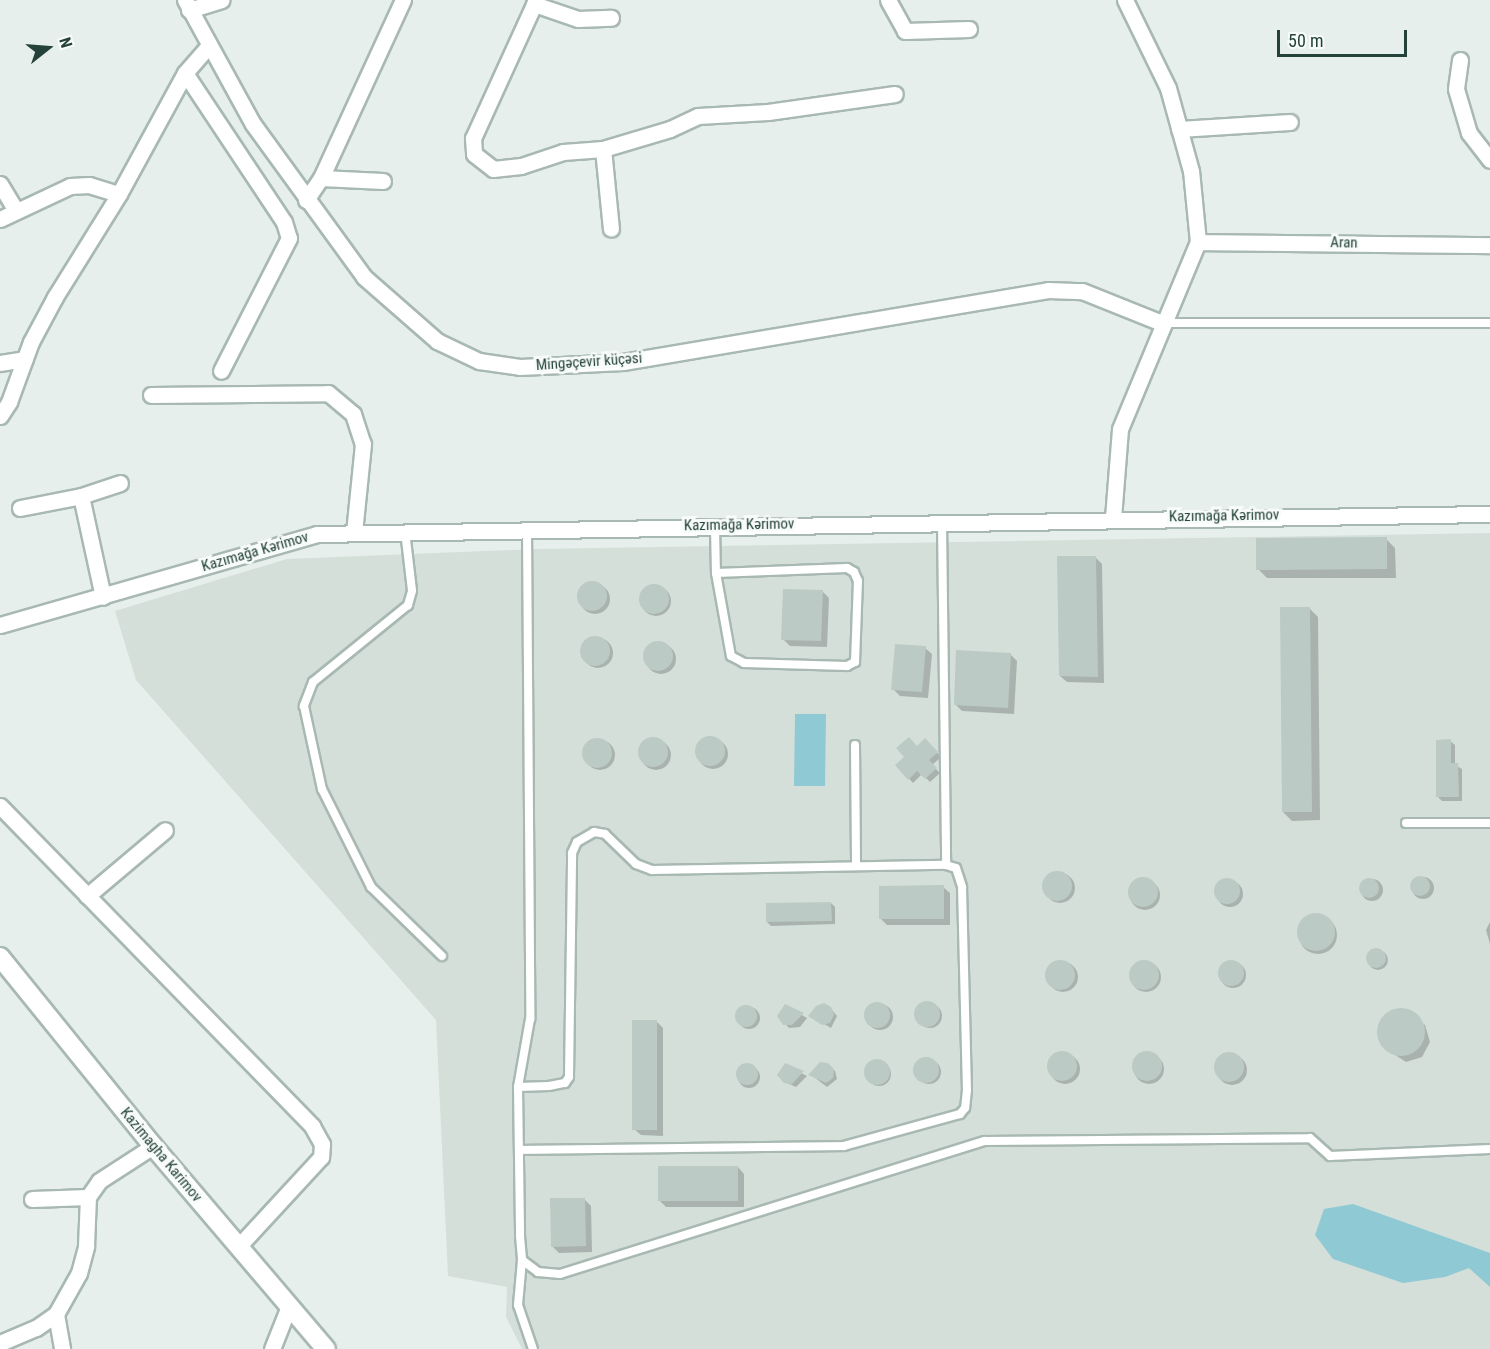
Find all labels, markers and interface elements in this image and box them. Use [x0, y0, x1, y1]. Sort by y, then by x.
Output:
north arrow [18, 18, 78, 78]
scale bar [1280, 18, 1410, 56]
text: 50 m [1288, 30, 1323, 51]
text: N [55, 35, 76, 50]
street label: Aran [1330, 234, 1358, 252]
street label: Mingəçevir küçəsi [535, 349, 643, 375]
street label: Kazımağa Kərimov [1169, 506, 1279, 526]
street label: Kazımağa Kərimov [684, 515, 794, 535]
street label: Kazımağa Kərimov [200, 528, 310, 576]
street label: Kazimagha Karimov [116, 1104, 206, 1206]

